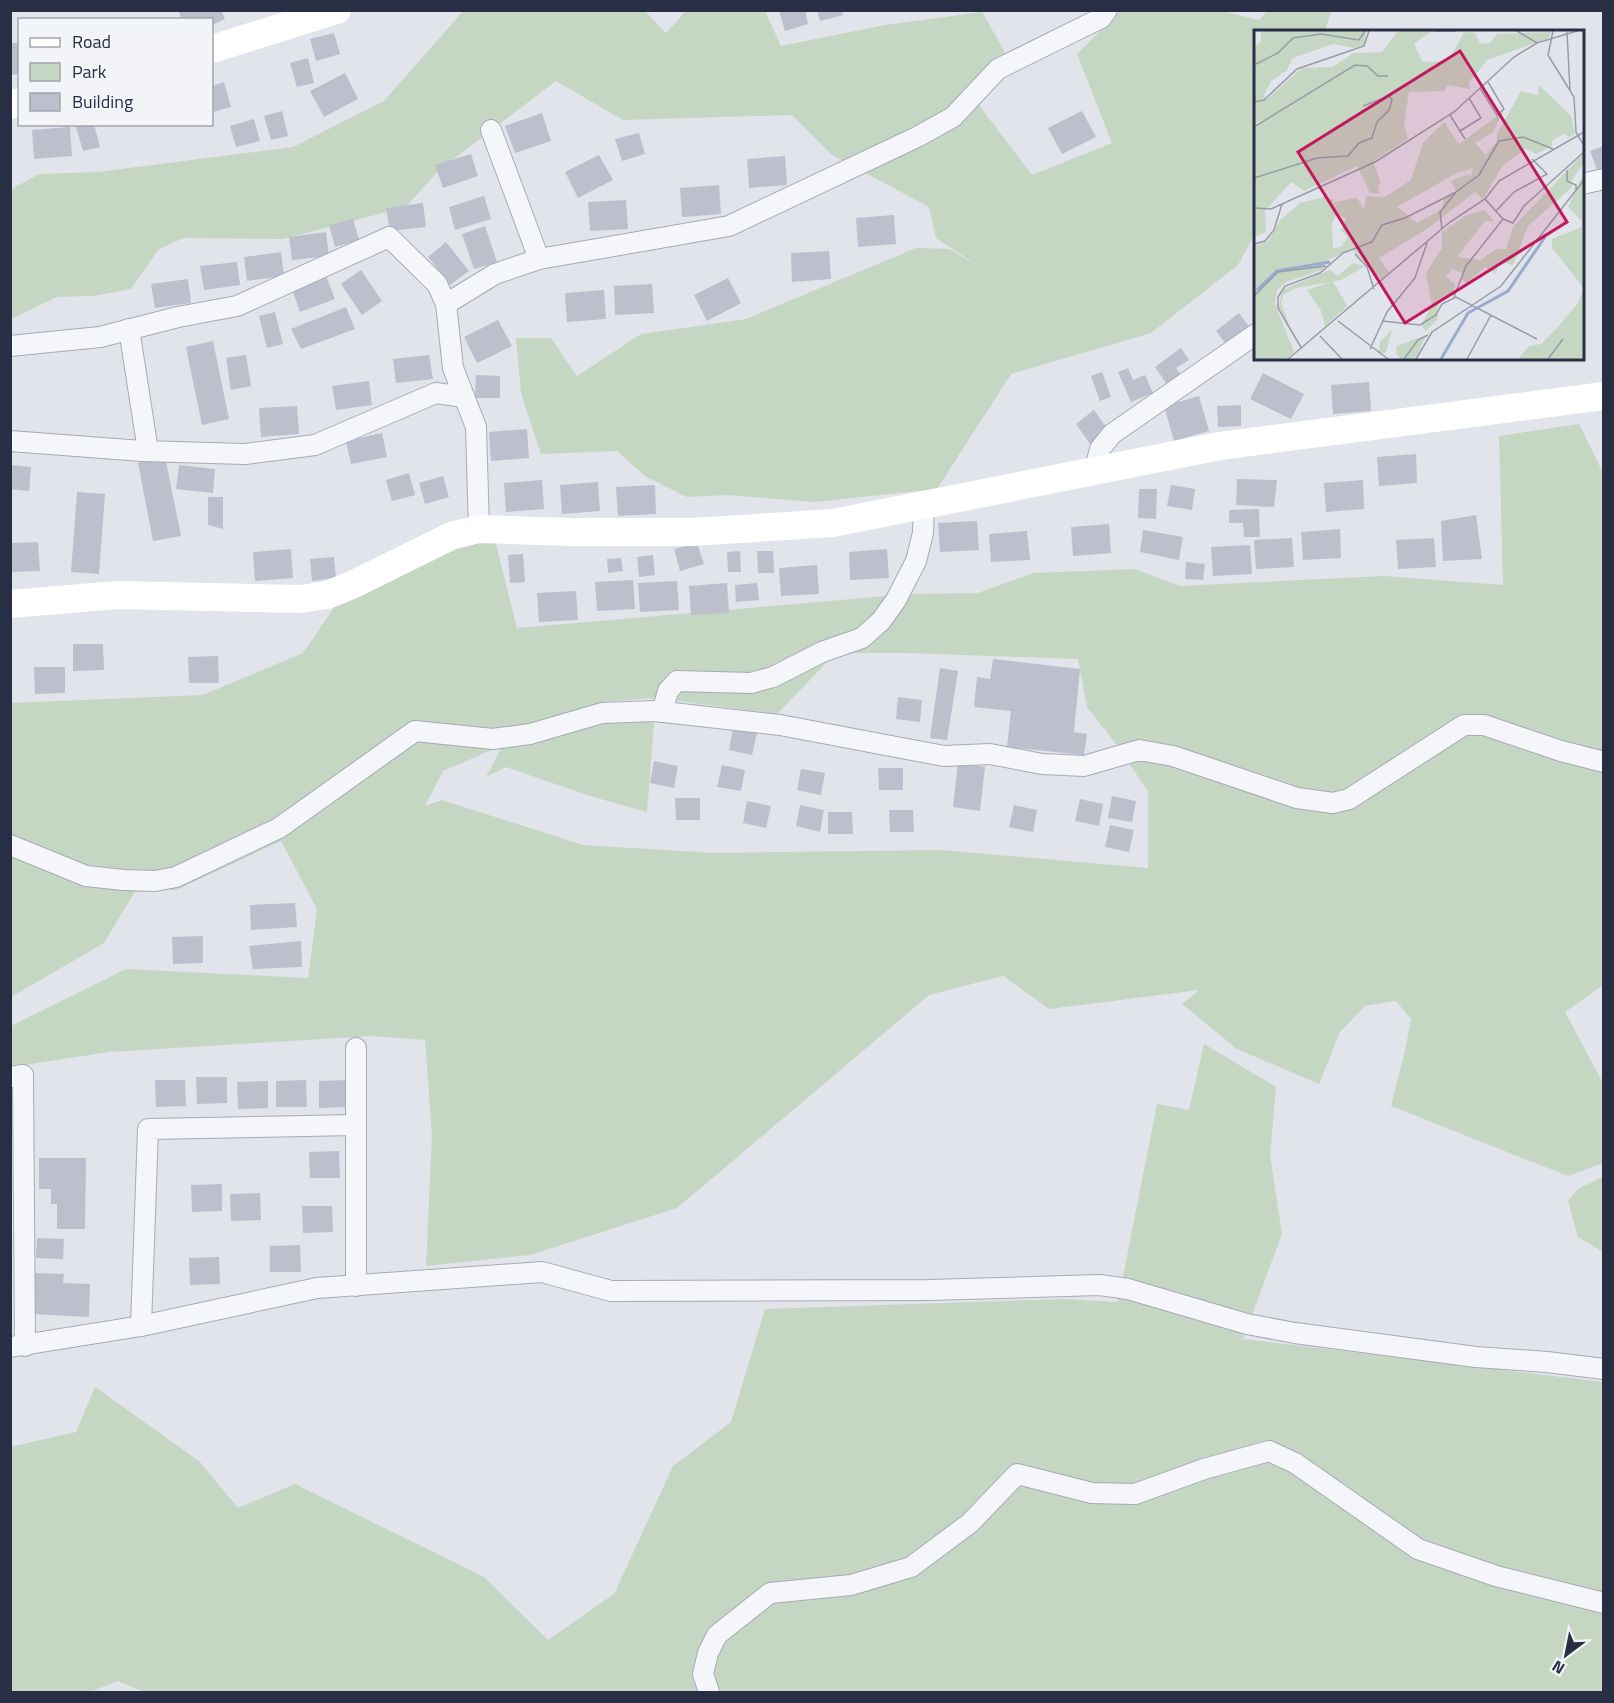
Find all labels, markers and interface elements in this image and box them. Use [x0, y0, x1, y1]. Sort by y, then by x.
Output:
legend [18, 18, 213, 126]
text: Road [72, 28, 111, 55]
inset map [1254, 30, 1584, 360]
text: Park [72, 58, 107, 85]
text: Building [72, 88, 133, 115]
north arrow [1536, 1625, 1596, 1685]
text: N [1547, 1655, 1569, 1681]

